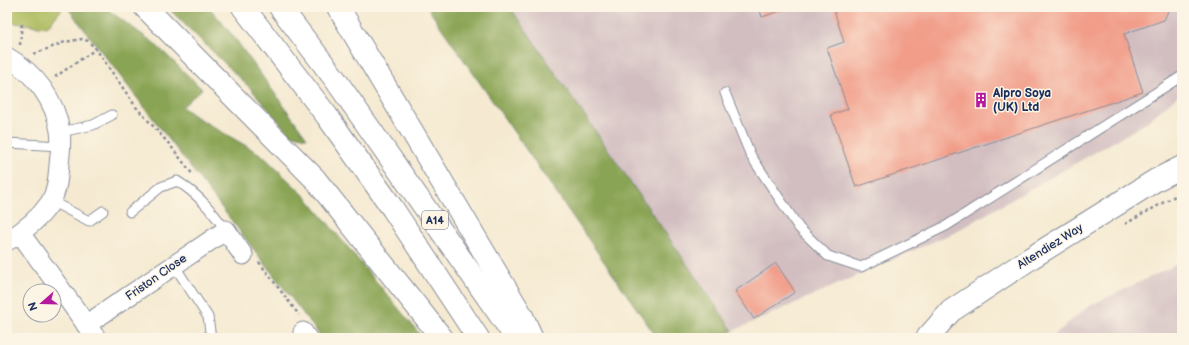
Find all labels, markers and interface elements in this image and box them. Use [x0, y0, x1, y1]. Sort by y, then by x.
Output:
place label: Alpro Soya (UK) Ltd [992, 86, 1051, 115]
building icon: Alpro Soya (UK) Ltd [972, 91, 990, 109]
road number: A14 [422, 211, 448, 229]
street label: Altendiez Way [1014, 220, 1087, 273]
street label: Friston Close [123, 251, 190, 304]
north arrow [22, 283, 62, 323]
text: N [26, 300, 41, 312]

